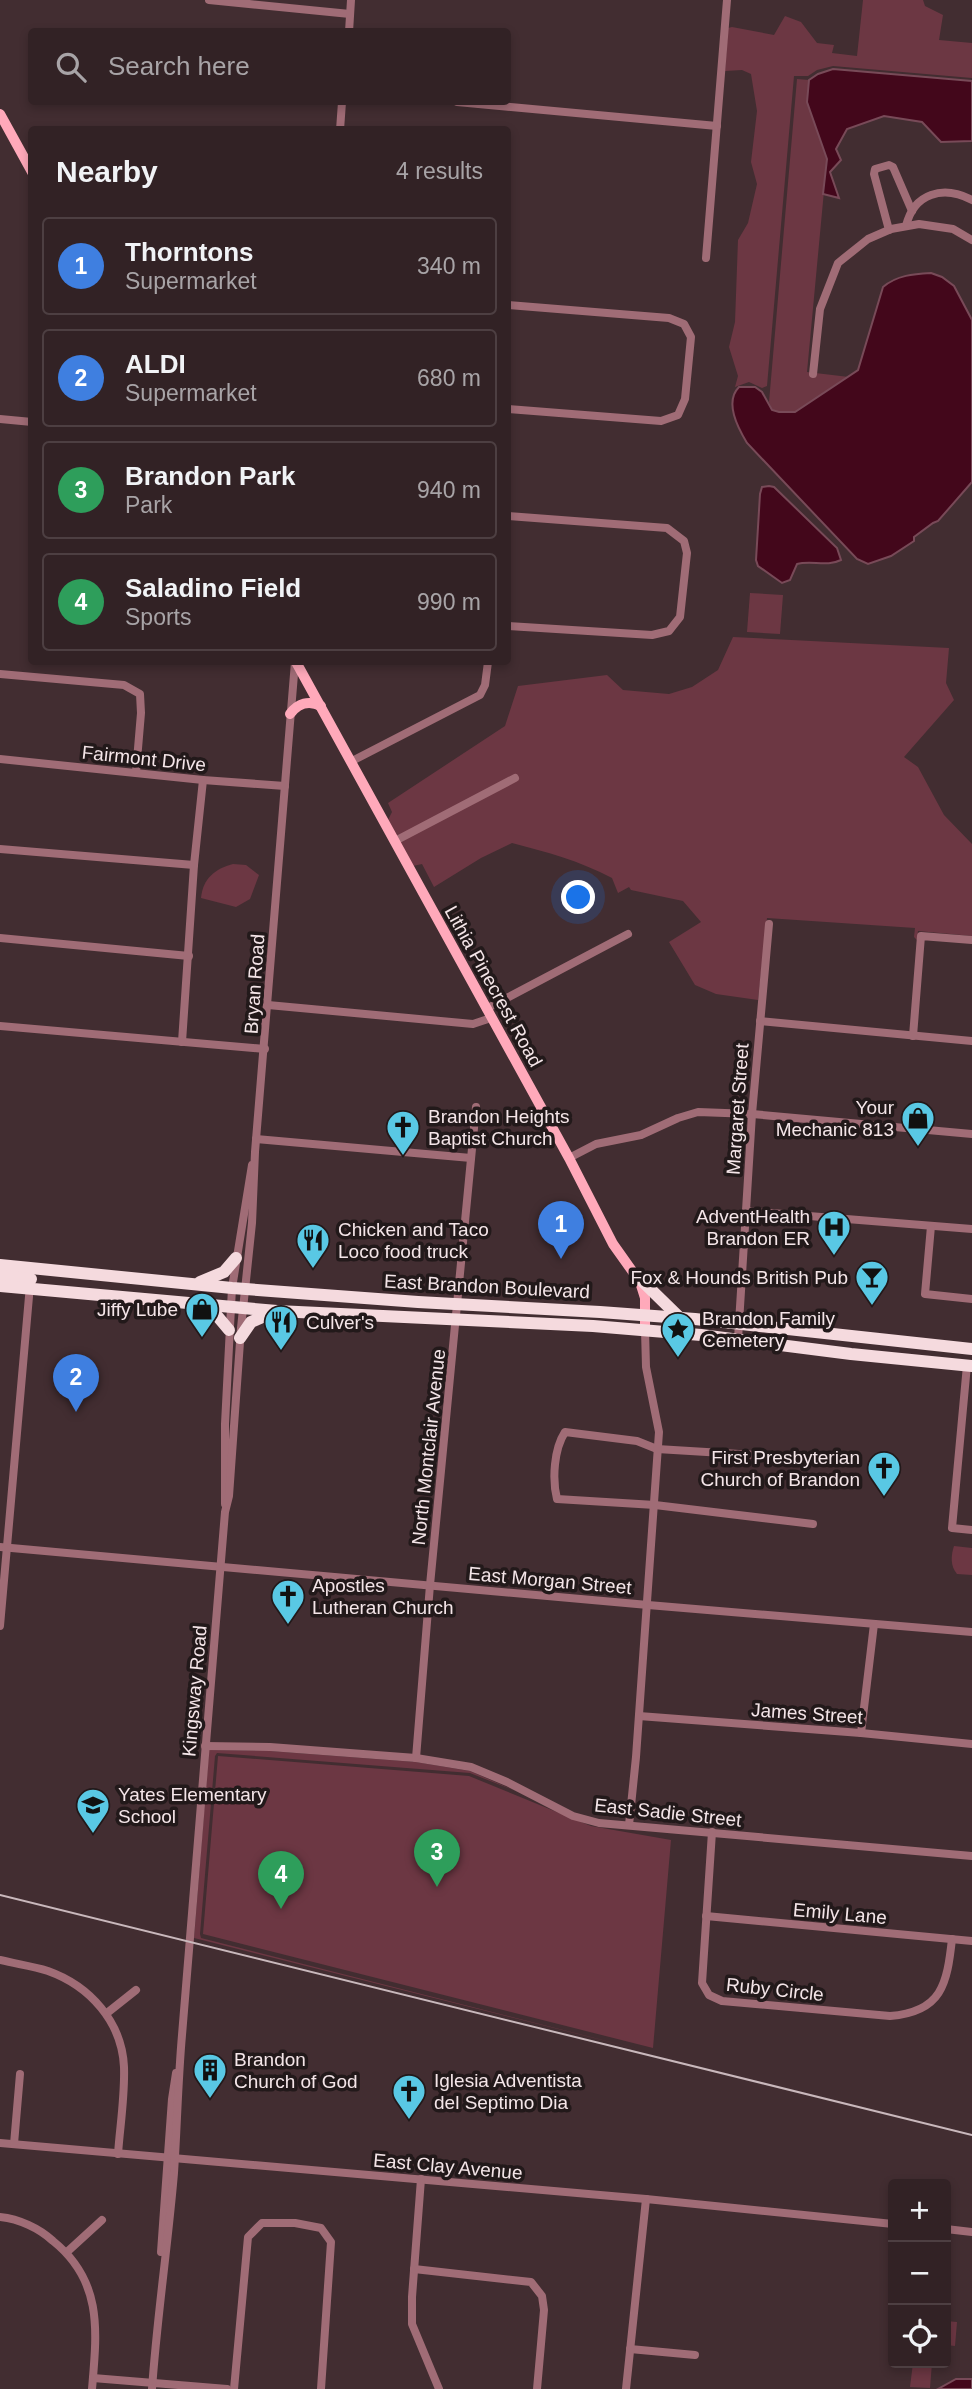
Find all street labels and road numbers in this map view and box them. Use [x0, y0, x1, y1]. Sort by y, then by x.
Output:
street label: Fairmont Drive [81, 742, 207, 775]
street label: Lithia Pinecrest Road [441, 902, 547, 1070]
street label: Bryan Road [241, 933, 268, 1035]
street label: Margaret Street [722, 1042, 753, 1176]
street label: East Brandon Boulevard [384, 1271, 590, 1302]
street label: North Montclair Avenue [408, 1348, 449, 1546]
street label: East Morgan Street [468, 1563, 633, 1598]
street label: Kingsway Road [178, 1624, 211, 1758]
street label: James Street [750, 1699, 864, 1728]
street label: East Sadie Street [593, 1794, 743, 1831]
street label: Emily Lane [792, 1899, 888, 1928]
street label: Ruby Circle [725, 1974, 825, 2005]
street label: East Clay Avenue [373, 2150, 523, 2183]

